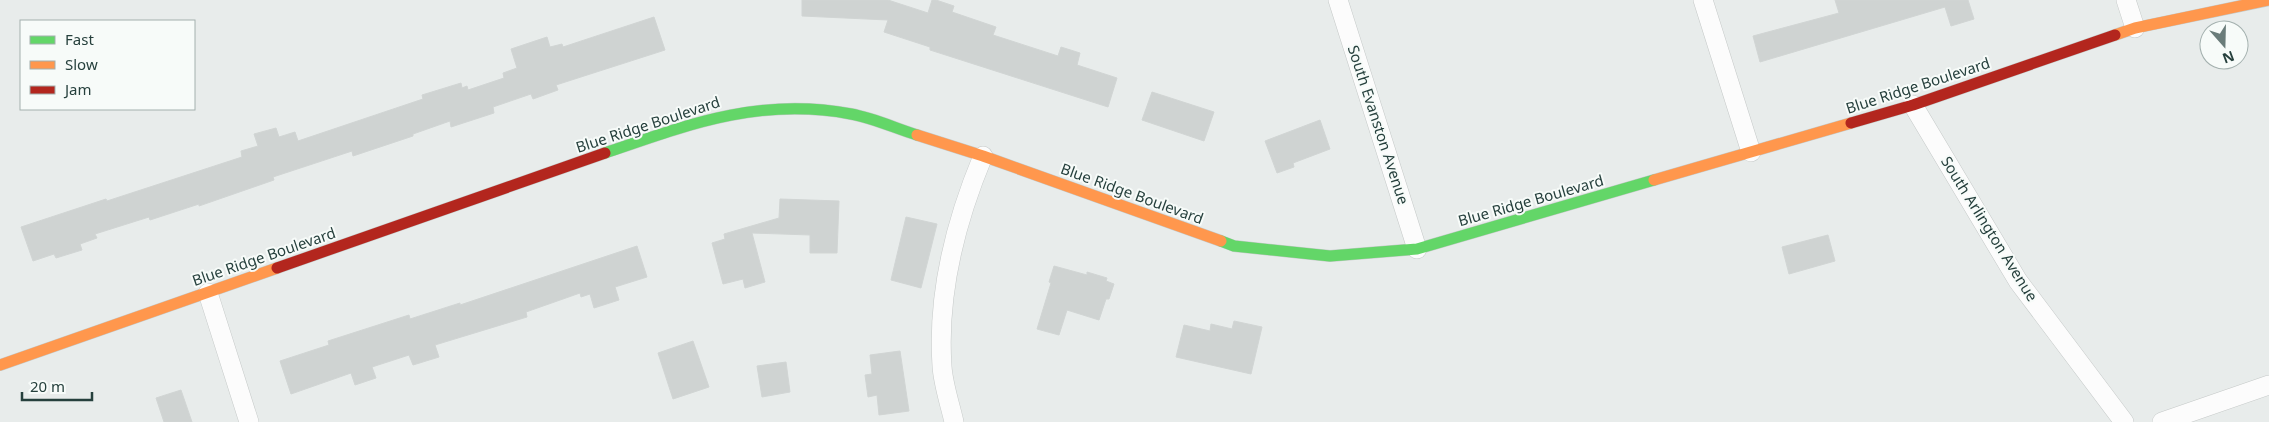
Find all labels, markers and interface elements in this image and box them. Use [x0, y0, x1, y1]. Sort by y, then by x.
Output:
legend [20, 20, 195, 110]
north arrow [2199, 20, 2249, 70]
text: Fast [65, 29, 94, 49]
street label: South Evanston Avenue [1344, 43, 1414, 207]
text: N [2220, 47, 2237, 69]
street label: Blue Ridge Boulevard [1843, 52, 1992, 118]
text: Slow [65, 54, 98, 74]
text: Jam [63, 79, 92, 99]
street label: Blue Ridge Boulevard [573, 91, 722, 157]
street label: South Arlington Avenue [1937, 152, 2043, 305]
street label: Blue Ridge Boulevard [1058, 158, 1206, 228]
street label: Blue Ridge Boulevard [1456, 170, 1606, 230]
street label: Blue Ridge Boulevard [189, 222, 338, 290]
scale bar [22, 370, 92, 402]
text: 20 m [30, 376, 65, 396]

